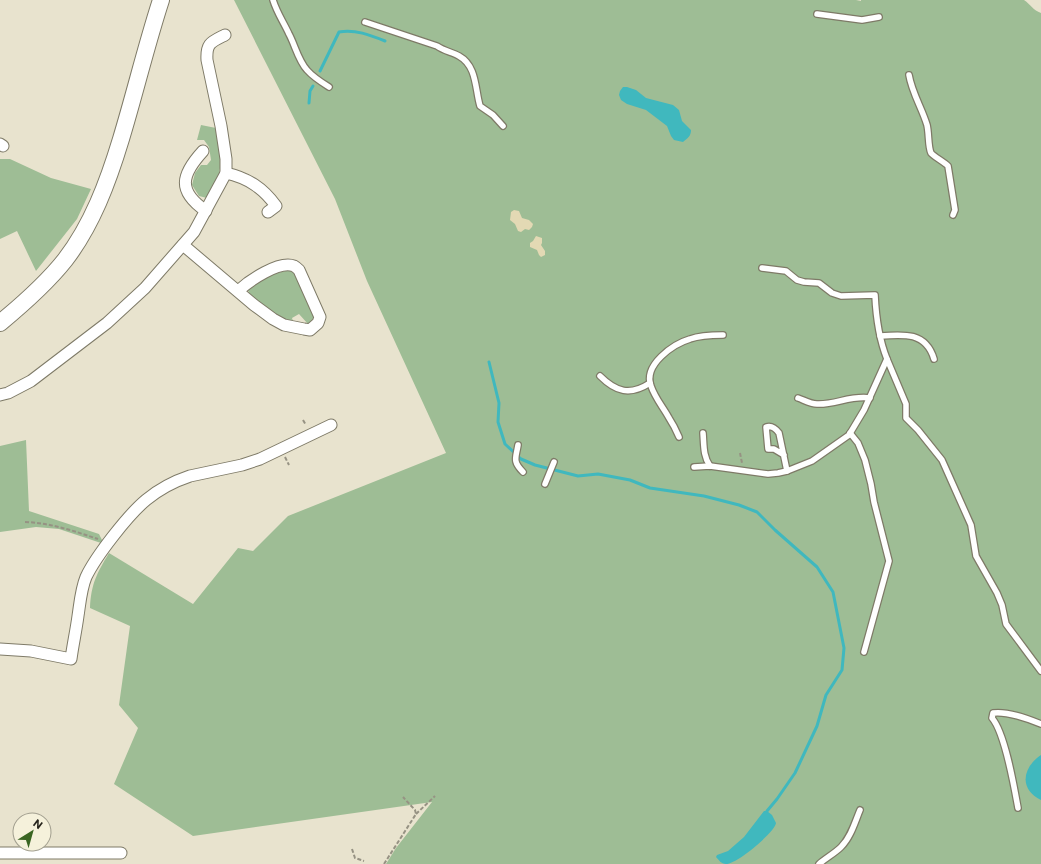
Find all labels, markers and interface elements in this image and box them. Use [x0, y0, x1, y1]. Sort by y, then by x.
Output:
north arrow [12, 812, 52, 852]
text: N [31, 816, 46, 831]

